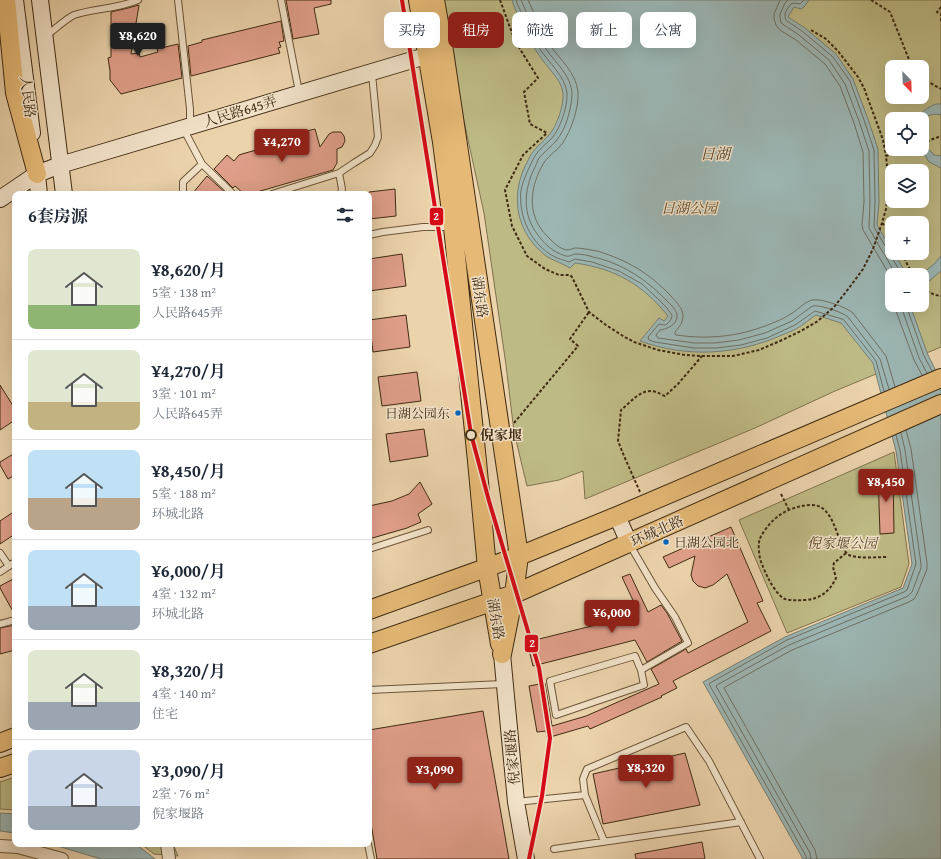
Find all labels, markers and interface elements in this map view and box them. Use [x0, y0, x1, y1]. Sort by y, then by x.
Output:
chip: 买房 [384, 12, 440, 48]
chip: 租房 [448, 12, 504, 48]
chip: 筛选 [512, 12, 568, 48]
chip: 新上 [576, 12, 632, 48]
chip: 公寓 [640, 12, 696, 48]
pin: ¥8,620 [105, 23, 171, 57]
text: ¥8,620 [119, 26, 157, 45]
north arrow [885, 60, 929, 104]
map controls [885, 60, 929, 312]
street label: 人民路 [16, 75, 40, 119]
street label: 人民路645弄 [201, 90, 279, 132]
button: locate [885, 112, 929, 156]
pin: ¥4,270 [249, 129, 315, 163]
text: ¥4,270 [263, 132, 301, 151]
water label: 日湖 [700, 143, 733, 164]
button: layers [885, 164, 929, 208]
park label: 日湖公园 [661, 198, 719, 218]
text: 6套房源 [28, 203, 88, 228]
icon: filters [334, 204, 356, 226]
line badge: 2 [429, 207, 444, 226]
text: 2 [433, 208, 439, 224]
button: + [885, 216, 929, 260]
text: ¥8,620/月 [152, 257, 226, 282]
icon: home [60, 265, 108, 313]
button: − [885, 268, 929, 312]
street label: 湖东路 [467, 275, 493, 319]
text: 5室 · 138 m² [152, 283, 216, 302]
text: 人民路645弄 [152, 303, 223, 322]
text: ¥4,270/月 [152, 358, 226, 383]
icon: home [60, 366, 108, 414]
text: 3室 · 101 m² [152, 384, 216, 403]
text: 人民路645弄 [152, 404, 223, 423]
place label: 日湖公园东 [385, 404, 450, 423]
marker: 日湖公园东 [453, 408, 463, 418]
place label: 倪家堰 [480, 425, 522, 445]
marker: 倪家堰 [465, 429, 477, 441]
text: ¥8,450/月 [152, 458, 226, 483]
icon: home [60, 466, 108, 514]
pin: ¥8,450 [853, 469, 919, 503]
text: ¥8,450 [867, 472, 905, 491]
text: 5室 · 188 m² [152, 484, 216, 503]
text: 环城北路 [152, 504, 204, 523]
street label: 环城北路 [627, 510, 687, 552]
place label: 日湖公园北 [674, 533, 739, 552]
park label: 倪家堰公园 [807, 533, 879, 553]
marker: 日湖公园北 [661, 537, 671, 547]
text: ¥6,000/月 [152, 558, 226, 583]
icon: home [60, 566, 108, 614]
text: 4室 · 132 m² [152, 584, 216, 603]
street label: 湖东路 [483, 597, 509, 641]
pin: ¥6,000 [579, 600, 645, 634]
text: ¥6,000 [593, 603, 631, 622]
text: 环城北路 [152, 604, 204, 623]
line badge: 2 [524, 634, 539, 653]
text: 2 [529, 635, 535, 651]
text: ¥8,320/月 [152, 658, 226, 683]
icon: home [60, 666, 108, 714]
text: 4室 · 140 m² [152, 684, 216, 703]
text: 住宅 [152, 704, 178, 723]
street label: 倪家堰路 [500, 728, 524, 786]
pin: ¥8,320 [613, 755, 679, 789]
pin: ¥3,090 [402, 757, 468, 791]
text: ¥3,090/月 [152, 758, 226, 783]
text: ¥8,320 [627, 758, 665, 777]
text: ¥3,090 [416, 760, 454, 779]
icon: home [60, 766, 108, 814]
text: 2室 · 76 m² [152, 784, 210, 803]
text: 倪家堰路 [152, 804, 204, 823]

